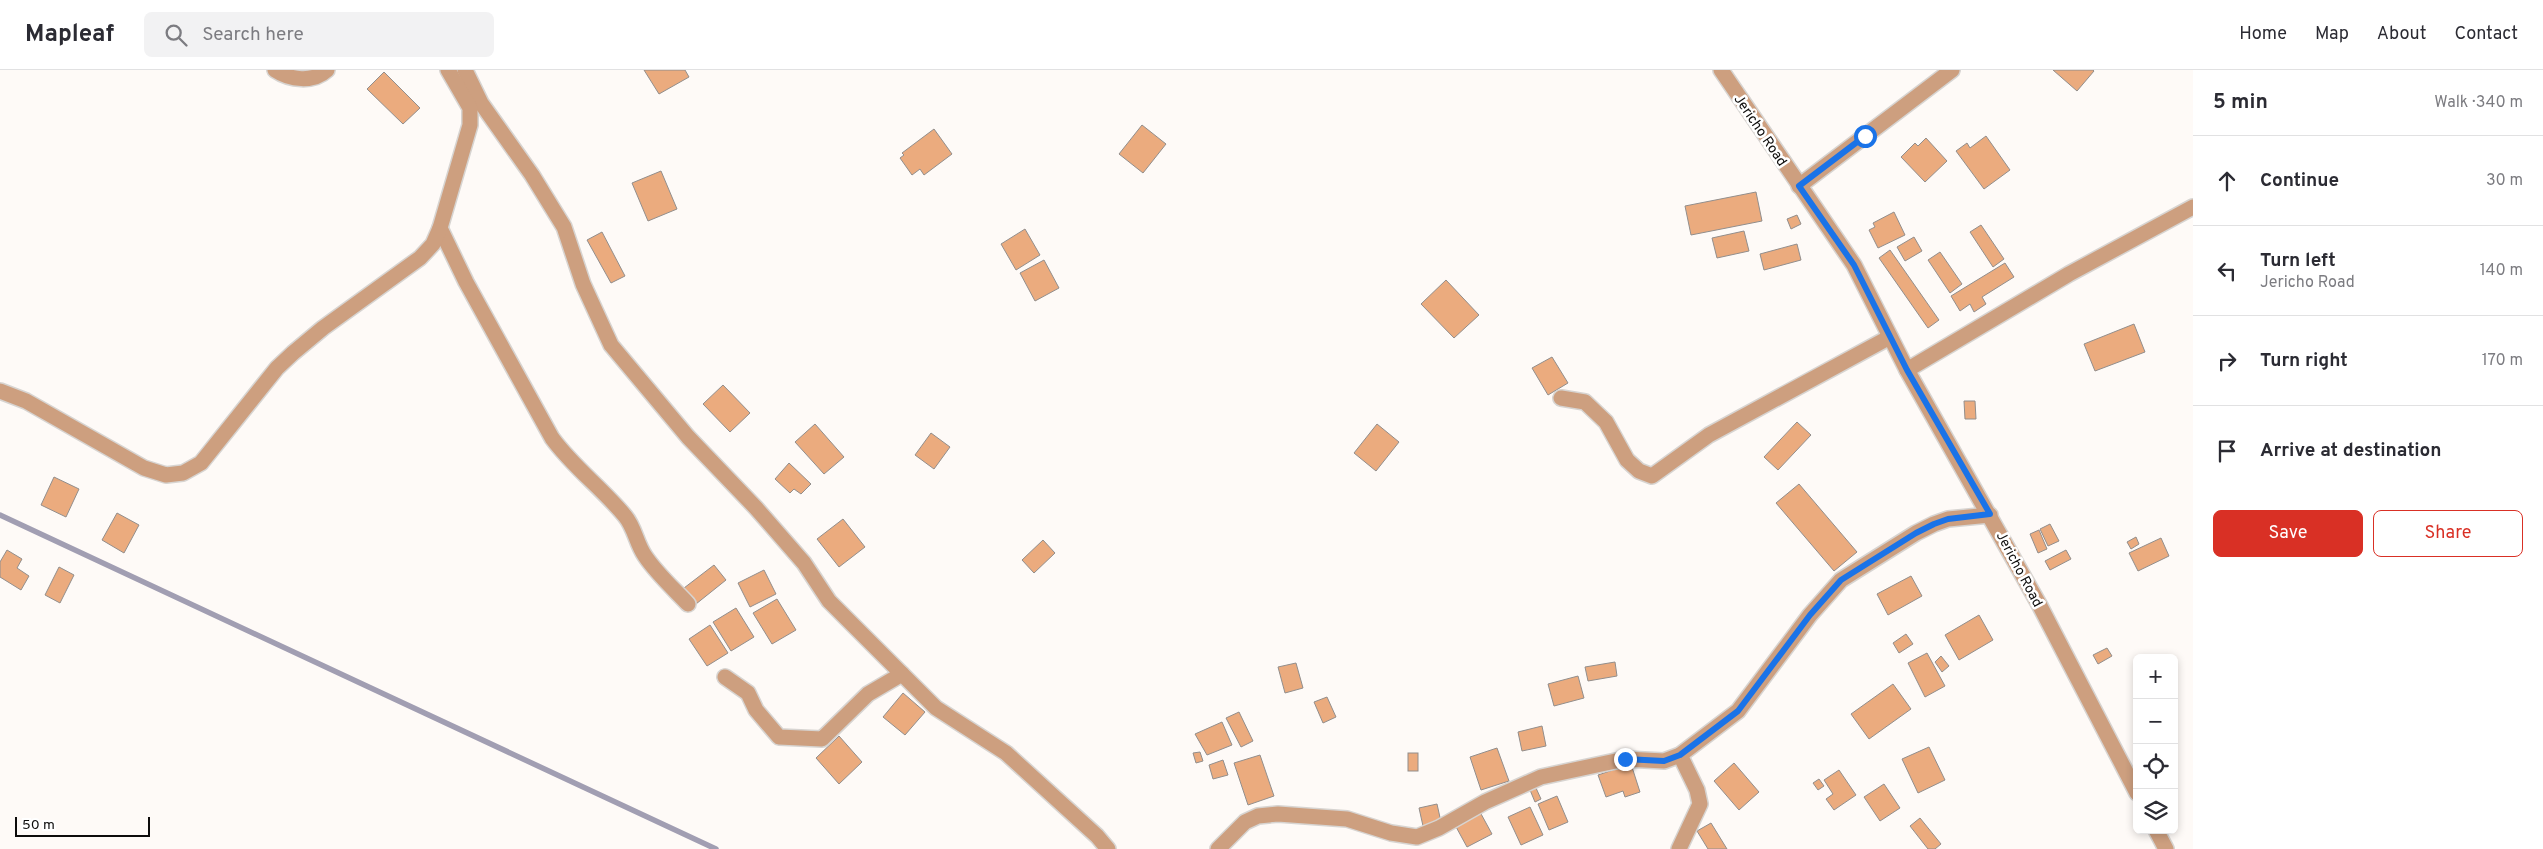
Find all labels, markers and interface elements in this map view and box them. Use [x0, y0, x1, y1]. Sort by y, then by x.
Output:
search box [144, 12, 494, 57]
text: Mapleaf [25, 20, 114, 50]
icon: search [162, 21, 190, 49]
text: Search here [202, 23, 304, 47]
text: Home [2239, 23, 2287, 46]
text: Map [2315, 23, 2349, 46]
text: About [2377, 23, 2426, 46]
text: Contact [2454, 23, 2518, 46]
text: 5 min [2213, 89, 2268, 116]
street label: Jericho Road [1730, 92, 1790, 170]
text: Walk · 340 m [2434, 93, 2523, 113]
route start [1854, 125, 1877, 148]
icon: ahead [2213, 167, 2241, 195]
text: Continue [2260, 169, 2339, 193]
text: 30 m [2486, 171, 2523, 191]
text: Turn left [2260, 249, 2336, 273]
icon: left [2213, 257, 2241, 285]
text: 140 m [2480, 261, 2523, 281]
text: Jericho Road [2260, 273, 2355, 293]
icon: right [2213, 347, 2241, 375]
text: Turn right [2260, 349, 2348, 373]
text: 170 m [2482, 351, 2523, 371]
icon: arrive [2213, 437, 2241, 465]
text: Arrive at destination [2260, 439, 2441, 463]
button: Save [2213, 510, 2363, 557]
button: Share [2373, 510, 2523, 557]
street label: Jericho Road [1992, 529, 2046, 610]
map controls [2133, 654, 2178, 834]
button: + [2133, 654, 2178, 699]
button: − [2133, 699, 2178, 744]
button: locate [2133, 744, 2178, 789]
route end [1614, 748, 1637, 771]
button: layers [2133, 789, 2178, 834]
scale bar [15, 814, 150, 837]
text: 50 m [22, 817, 55, 834]

